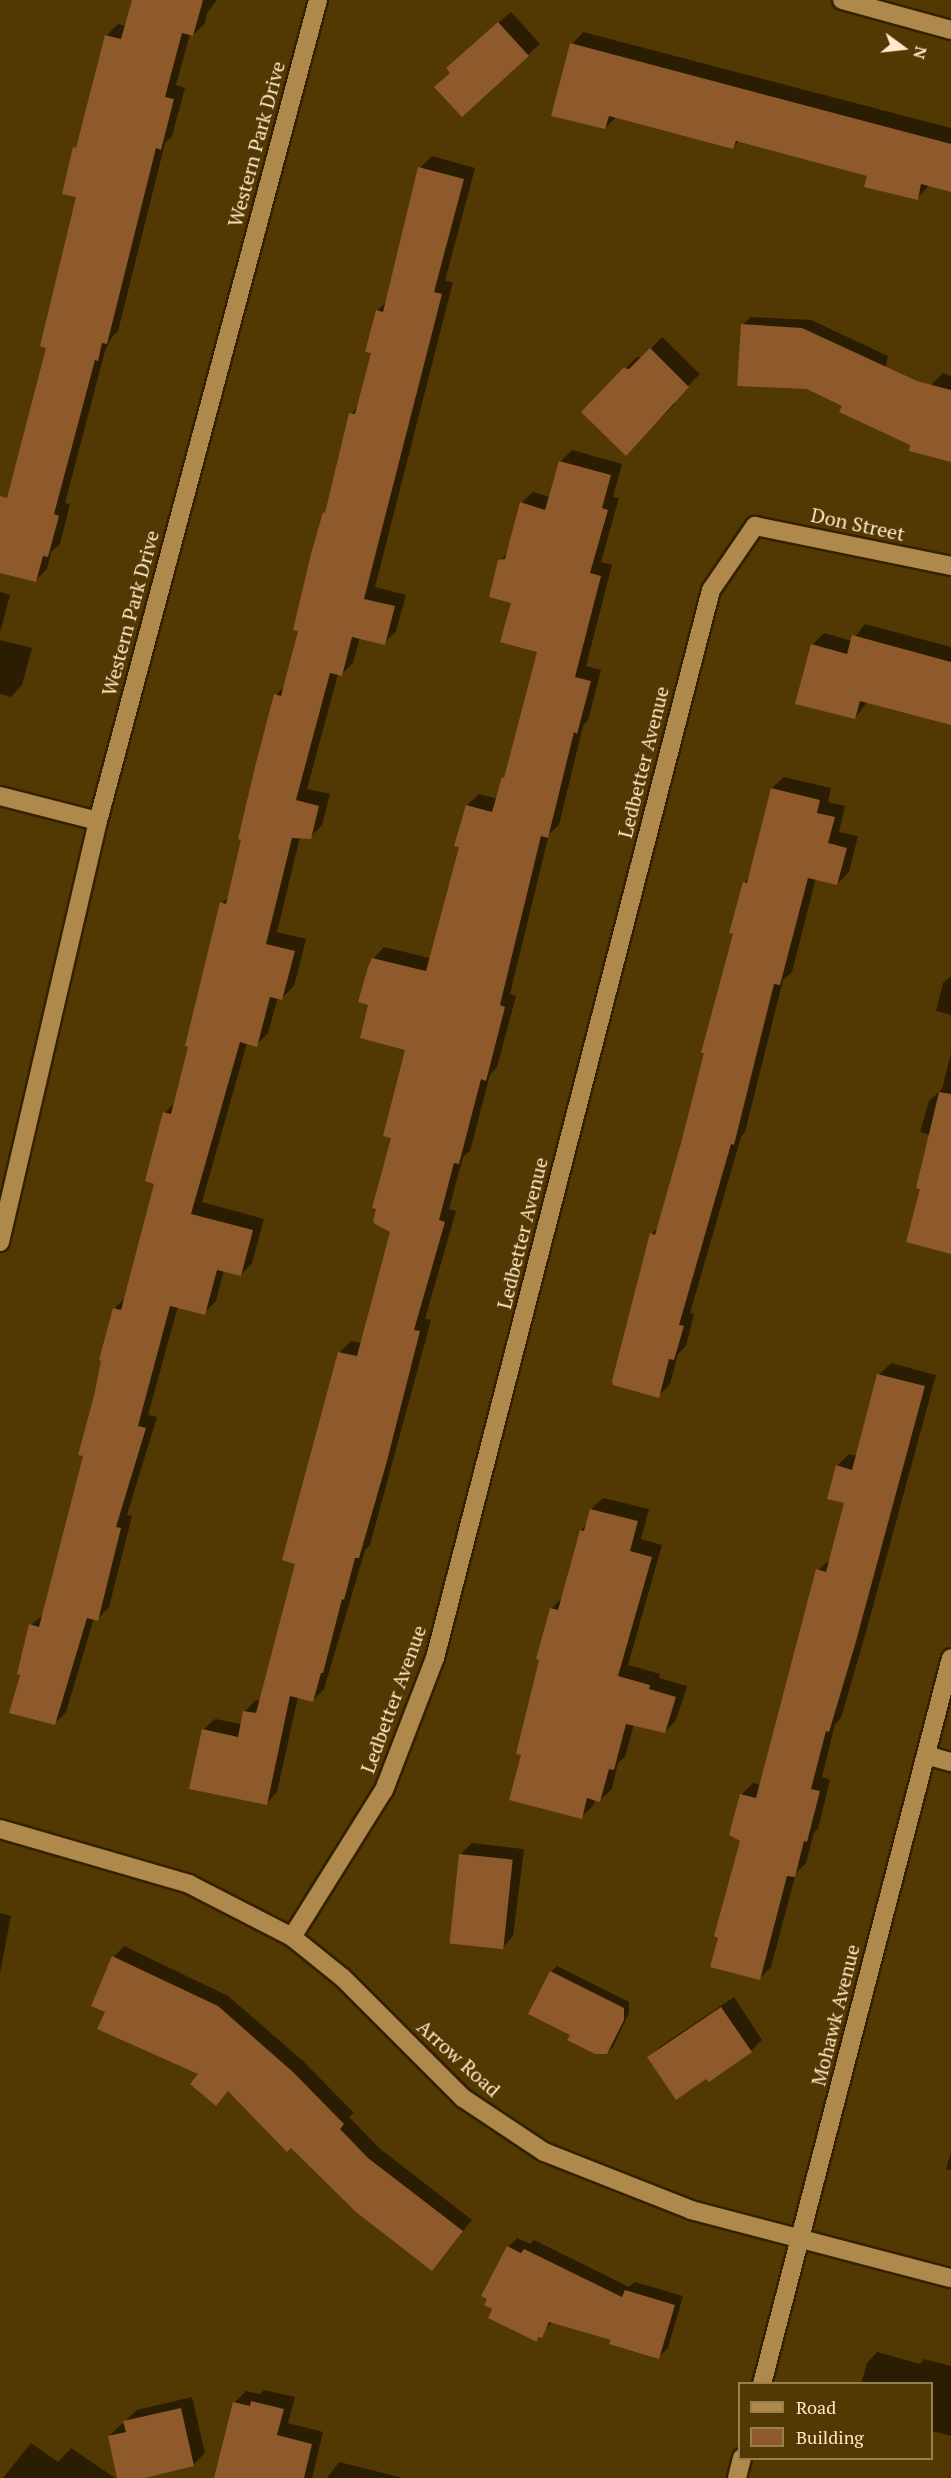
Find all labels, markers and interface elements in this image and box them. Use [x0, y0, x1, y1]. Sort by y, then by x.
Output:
north arrow [873, 18, 933, 78]
text: N [908, 44, 933, 61]
street label: Western Park Drive [222, 59, 290, 229]
street label: Don Street [809, 502, 907, 546]
street label: Western Park Drive [96, 528, 164, 698]
street label: Ledbetter Avenue [612, 683, 674, 841]
street label: Ledbetter Avenue [491, 1154, 553, 1312]
street label: Ledbetter Avenue [355, 1622, 431, 1776]
street label: Mohawk Avenue [806, 1942, 864, 2088]
street label: Arrow Road [412, 2014, 506, 2102]
legend [738, 2382, 933, 2460]
text: Road [796, 2395, 836, 2419]
text: Building [796, 2425, 864, 2449]

